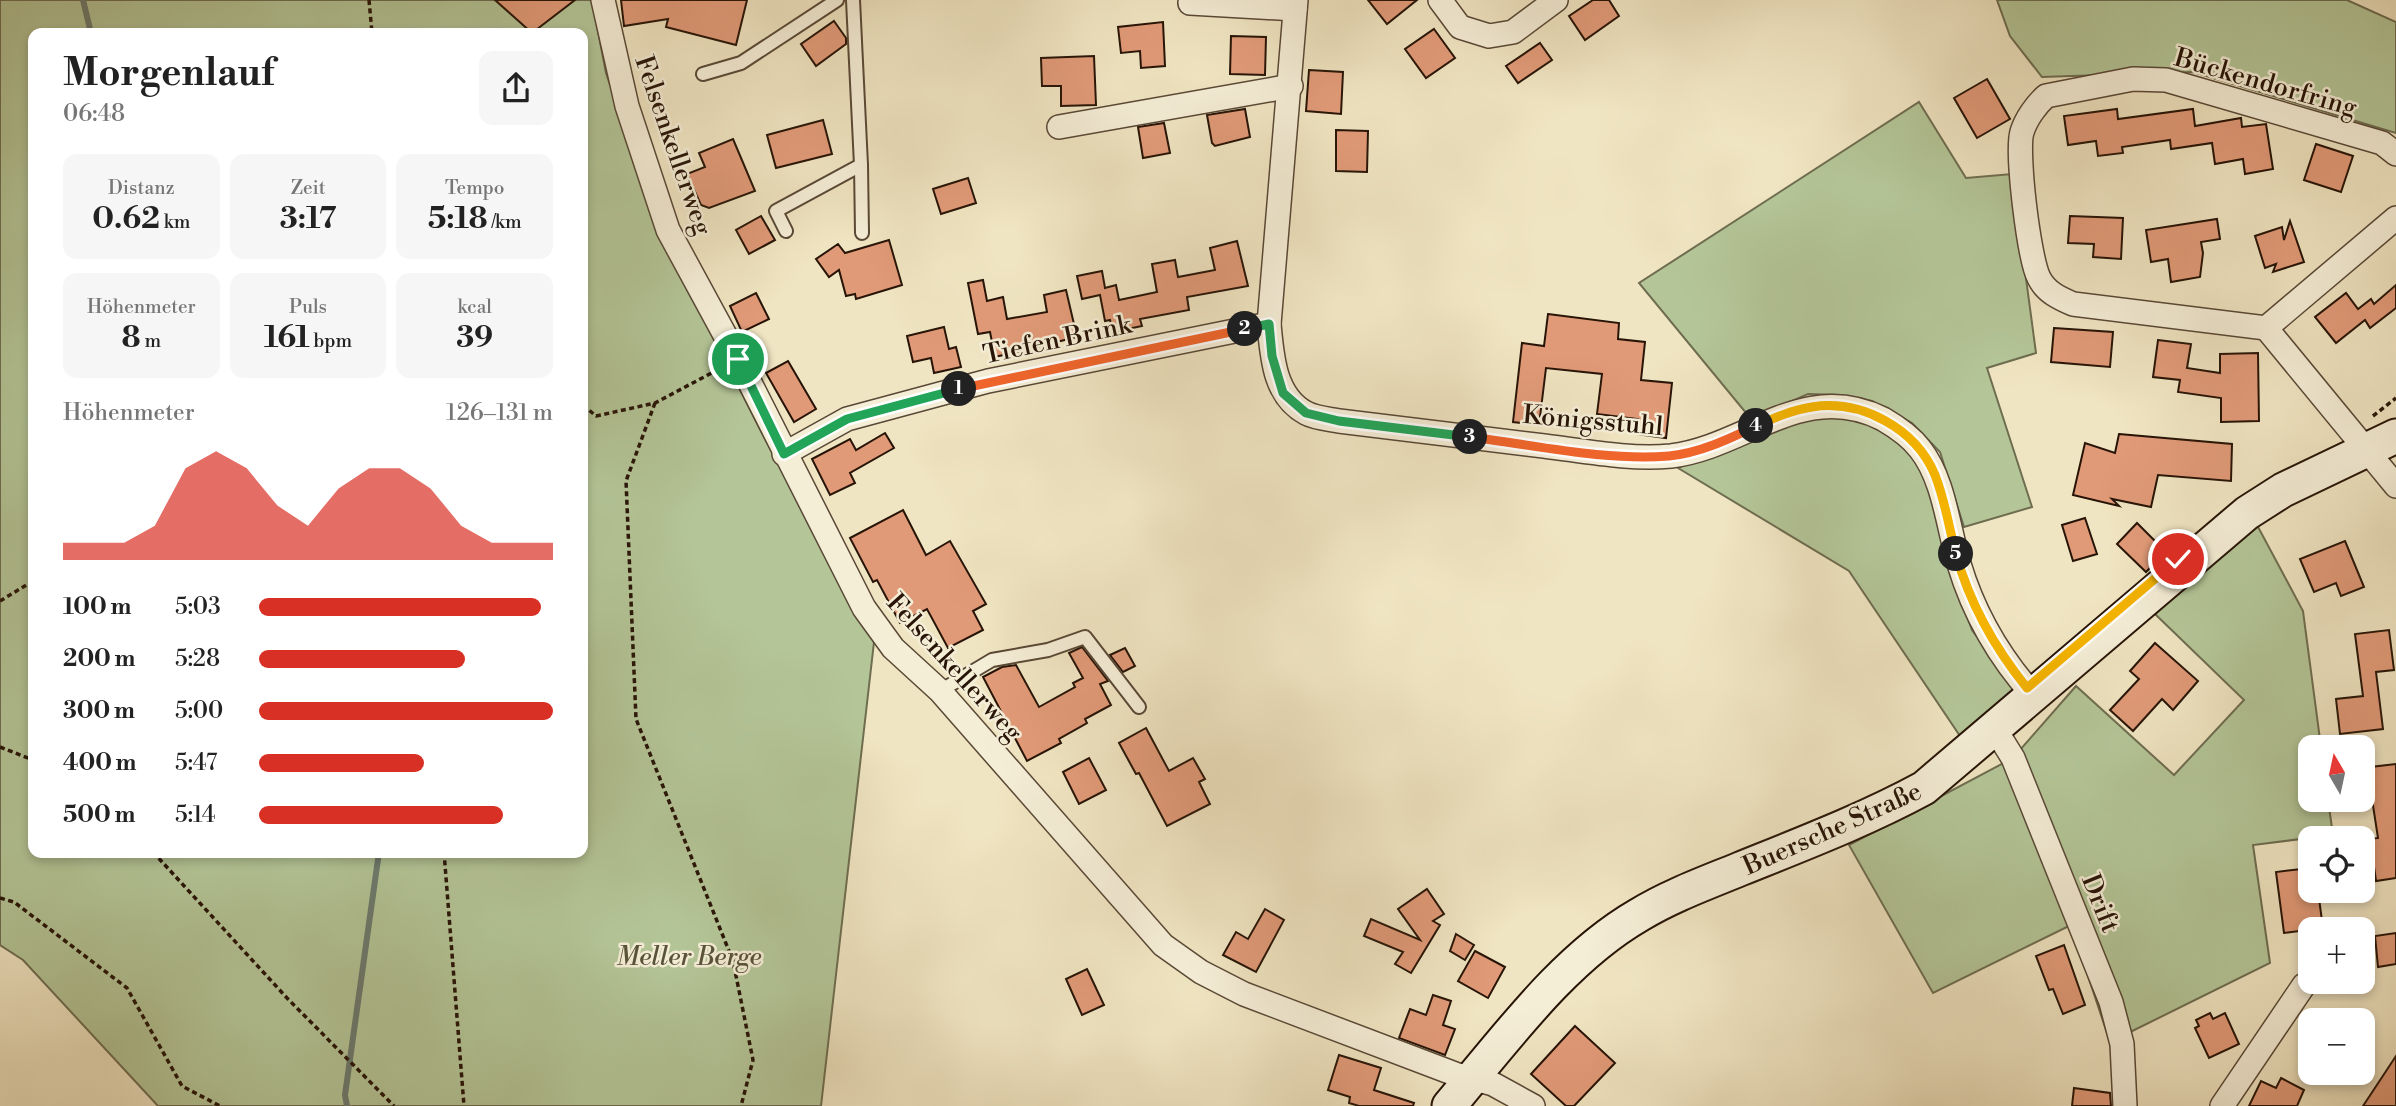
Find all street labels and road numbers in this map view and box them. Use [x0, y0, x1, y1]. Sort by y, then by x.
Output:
street label: Bückendorfring [2170, 41, 2361, 124]
street label: Felsenkellerweg [627, 51, 719, 240]
street label: Tiefen Brink [980, 308, 1135, 371]
street label: Königsstuhl [1521, 399, 1665, 443]
street label: Felsenkellerweg [880, 587, 1029, 749]
street label: Buersche Straße [1737, 775, 1927, 883]
street label: Drift [2074, 870, 2126, 937]

